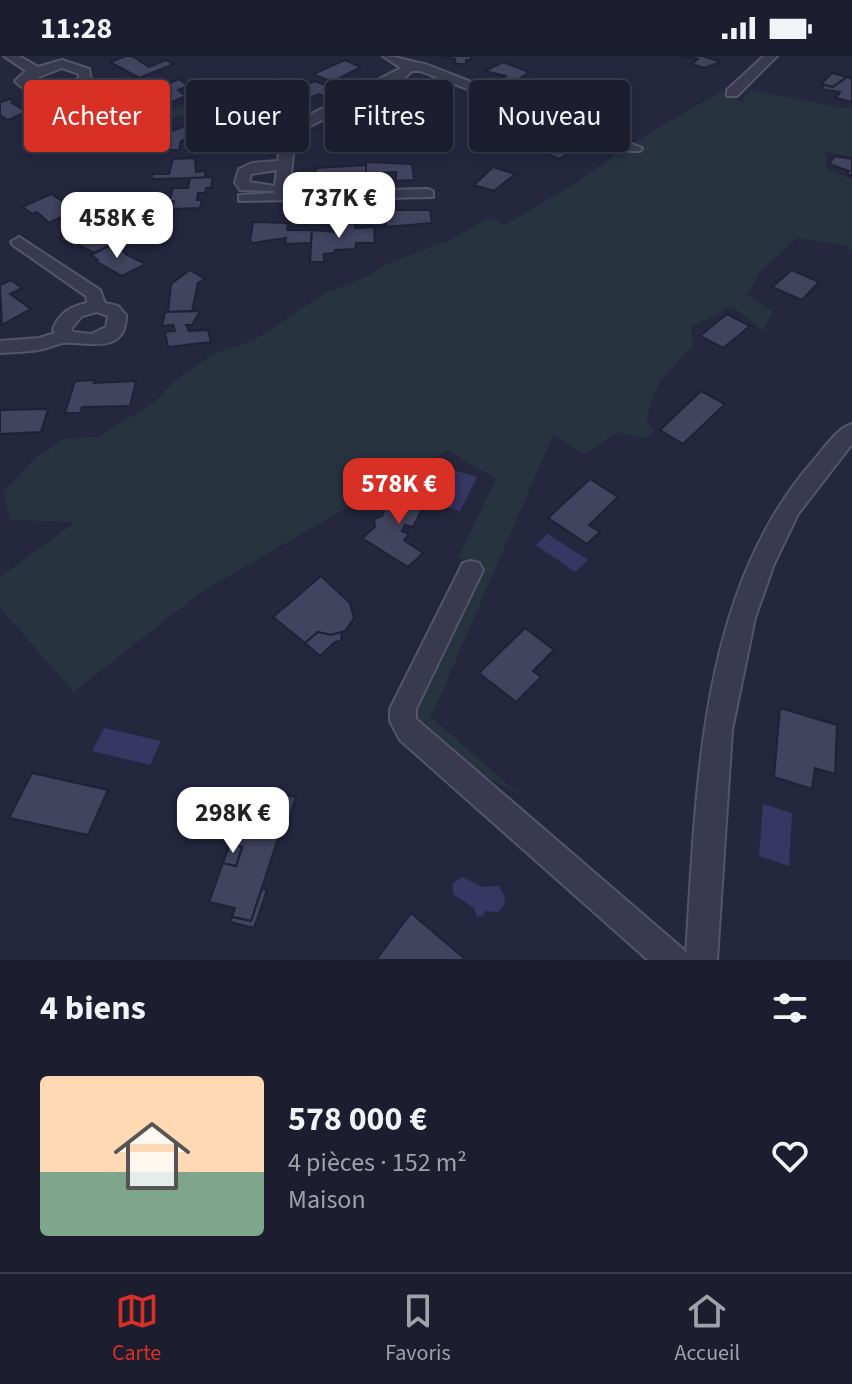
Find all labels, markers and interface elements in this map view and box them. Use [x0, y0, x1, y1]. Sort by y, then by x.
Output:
text: 11:28 [40, 7, 112, 50]
chip: Acheter [24, 80, 170, 152]
chip: Louer [186, 80, 309, 152]
chip: Filtres [325, 80, 453, 152]
chip: Nouveau [469, 80, 630, 152]
pin: 737K € [274, 172, 404, 240]
text: 737K € [301, 179, 377, 216]
pin: 458K € [52, 192, 182, 260]
text: 458K € [79, 199, 155, 236]
pin: 578K € [334, 458, 464, 526]
text: 578K € [361, 465, 437, 502]
pin: 298K € [168, 787, 298, 855]
text: 298K € [195, 794, 271, 831]
text: 4 biens [40, 984, 146, 1033]
icon: filters [768, 986, 812, 1030]
text: 578 000 € [288, 1095, 427, 1144]
icon: home [104, 1108, 200, 1204]
icon: heart [768, 1134, 812, 1178]
text: 4 pièces · 152 m² [288, 1144, 467, 1181]
text: Maison [288, 1181, 366, 1218]
tab: Carte [112, 1289, 161, 1369]
tab: Favoris [385, 1289, 451, 1369]
tab: Accueil [675, 1289, 740, 1369]

